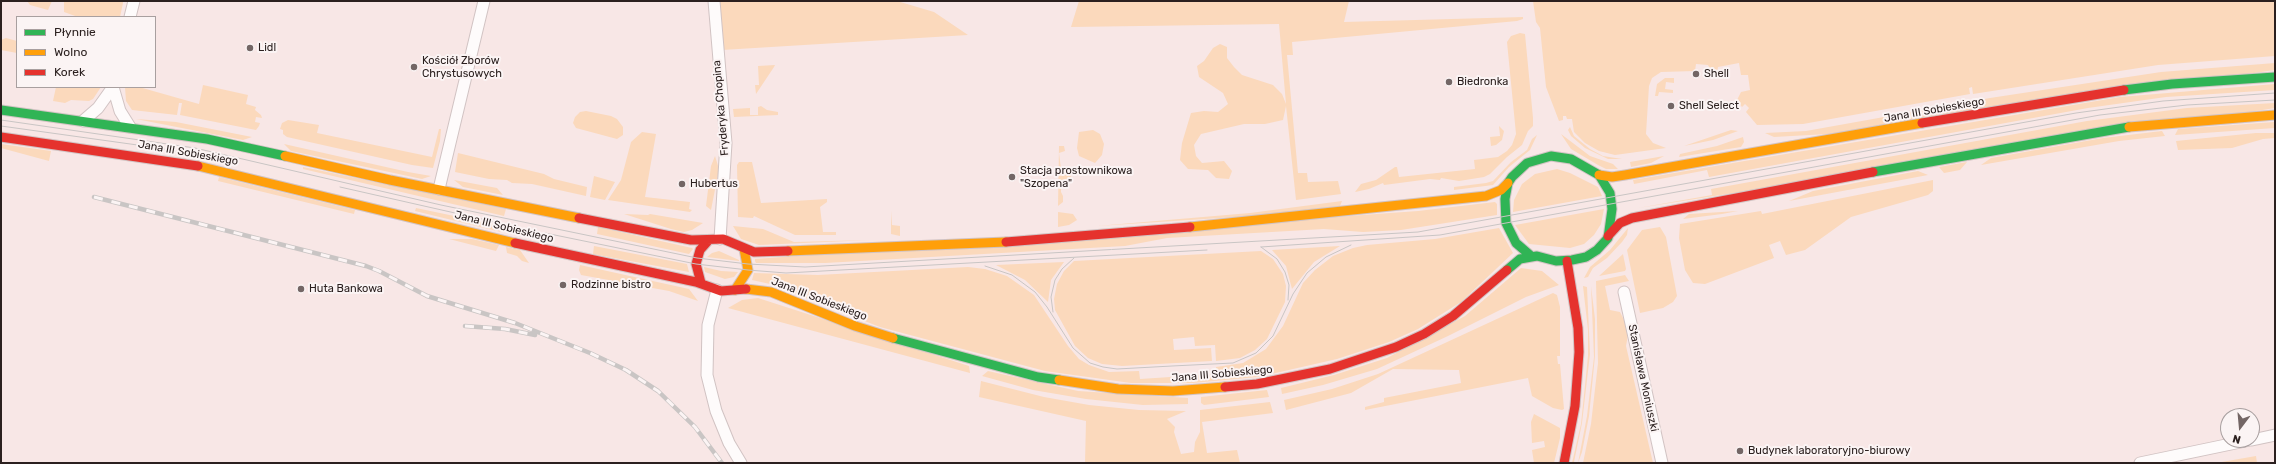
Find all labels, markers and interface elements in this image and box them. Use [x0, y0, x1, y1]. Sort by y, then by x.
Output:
legend [16, 16, 156, 88]
text: Płynnie [54, 25, 96, 39]
place label: Lidl [258, 41, 276, 55]
marker: Lidl [245, 43, 255, 53]
text: Wolno [54, 45, 87, 59]
place label: Kościół Zborów Chrystusowych [422, 54, 502, 80]
street label: Fryderyka Chopina [710, 60, 732, 156]
marker: Kościół Zborów Chrystusowych [409, 62, 419, 72]
text: Korek [54, 65, 85, 79]
place label: Shell [1704, 67, 1729, 81]
marker: Shell [1691, 69, 1701, 79]
place label: Biedronka [1457, 75, 1508, 89]
marker: Biedronka [1444, 77, 1454, 87]
street label: Jana III Sobieskiego [1883, 95, 1985, 125]
place label: Shell Select [1679, 99, 1739, 113]
marker: Shell Select [1666, 101, 1676, 111]
street label: Jana III Sobieskiego [137, 138, 239, 168]
place label: Stacja prostownikowa "Szopena" [1020, 164, 1132, 190]
marker: Stacja prostownikowa "Szopena" [1007, 172, 1017, 182]
place label: Hubertus [690, 177, 738, 191]
marker: Hubertus [677, 179, 687, 189]
street label: Jana III Sobieskiego [453, 208, 555, 246]
street label: Jana III Sobieskiego [769, 275, 869, 323]
place label: Rodzinne bistro [571, 278, 651, 292]
marker: Rodzinne bistro [558, 280, 568, 290]
place label: Huta Bankowa [309, 282, 383, 296]
marker: Huta Bankowa [296, 284, 306, 294]
street label: Stanisława Moniuszki [1625, 323, 1661, 433]
street label: Jana III Sobieskiego [1171, 363, 1273, 385]
north arrow [2220, 408, 2260, 448]
text: N [2231, 432, 2242, 446]
place label: Budynek laboratoryjno-biurowy [1748, 444, 1910, 458]
marker: Budynek laboratoryjno-biurowy [1735, 446, 1745, 456]

